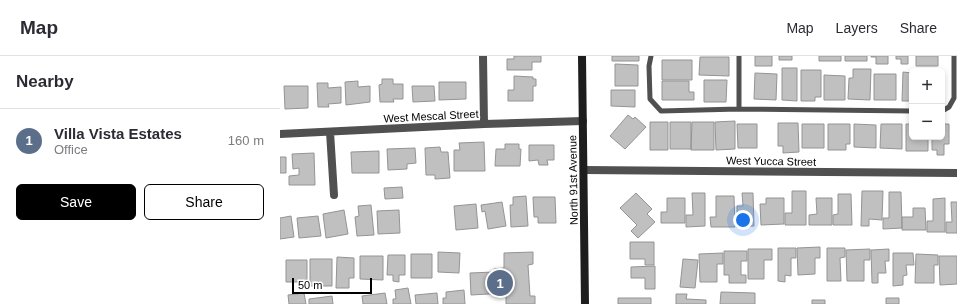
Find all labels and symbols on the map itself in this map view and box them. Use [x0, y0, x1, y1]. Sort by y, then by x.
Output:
street label: West Mescal Street [383, 108, 479, 124]
street label: North 91st Avenue [566, 135, 580, 225]
street label: West Yucca Street [726, 154, 816, 168]
your location [733, 210, 753, 230]
pin: 1 [487, 268, 513, 298]
scale bar [292, 276, 372, 295]

